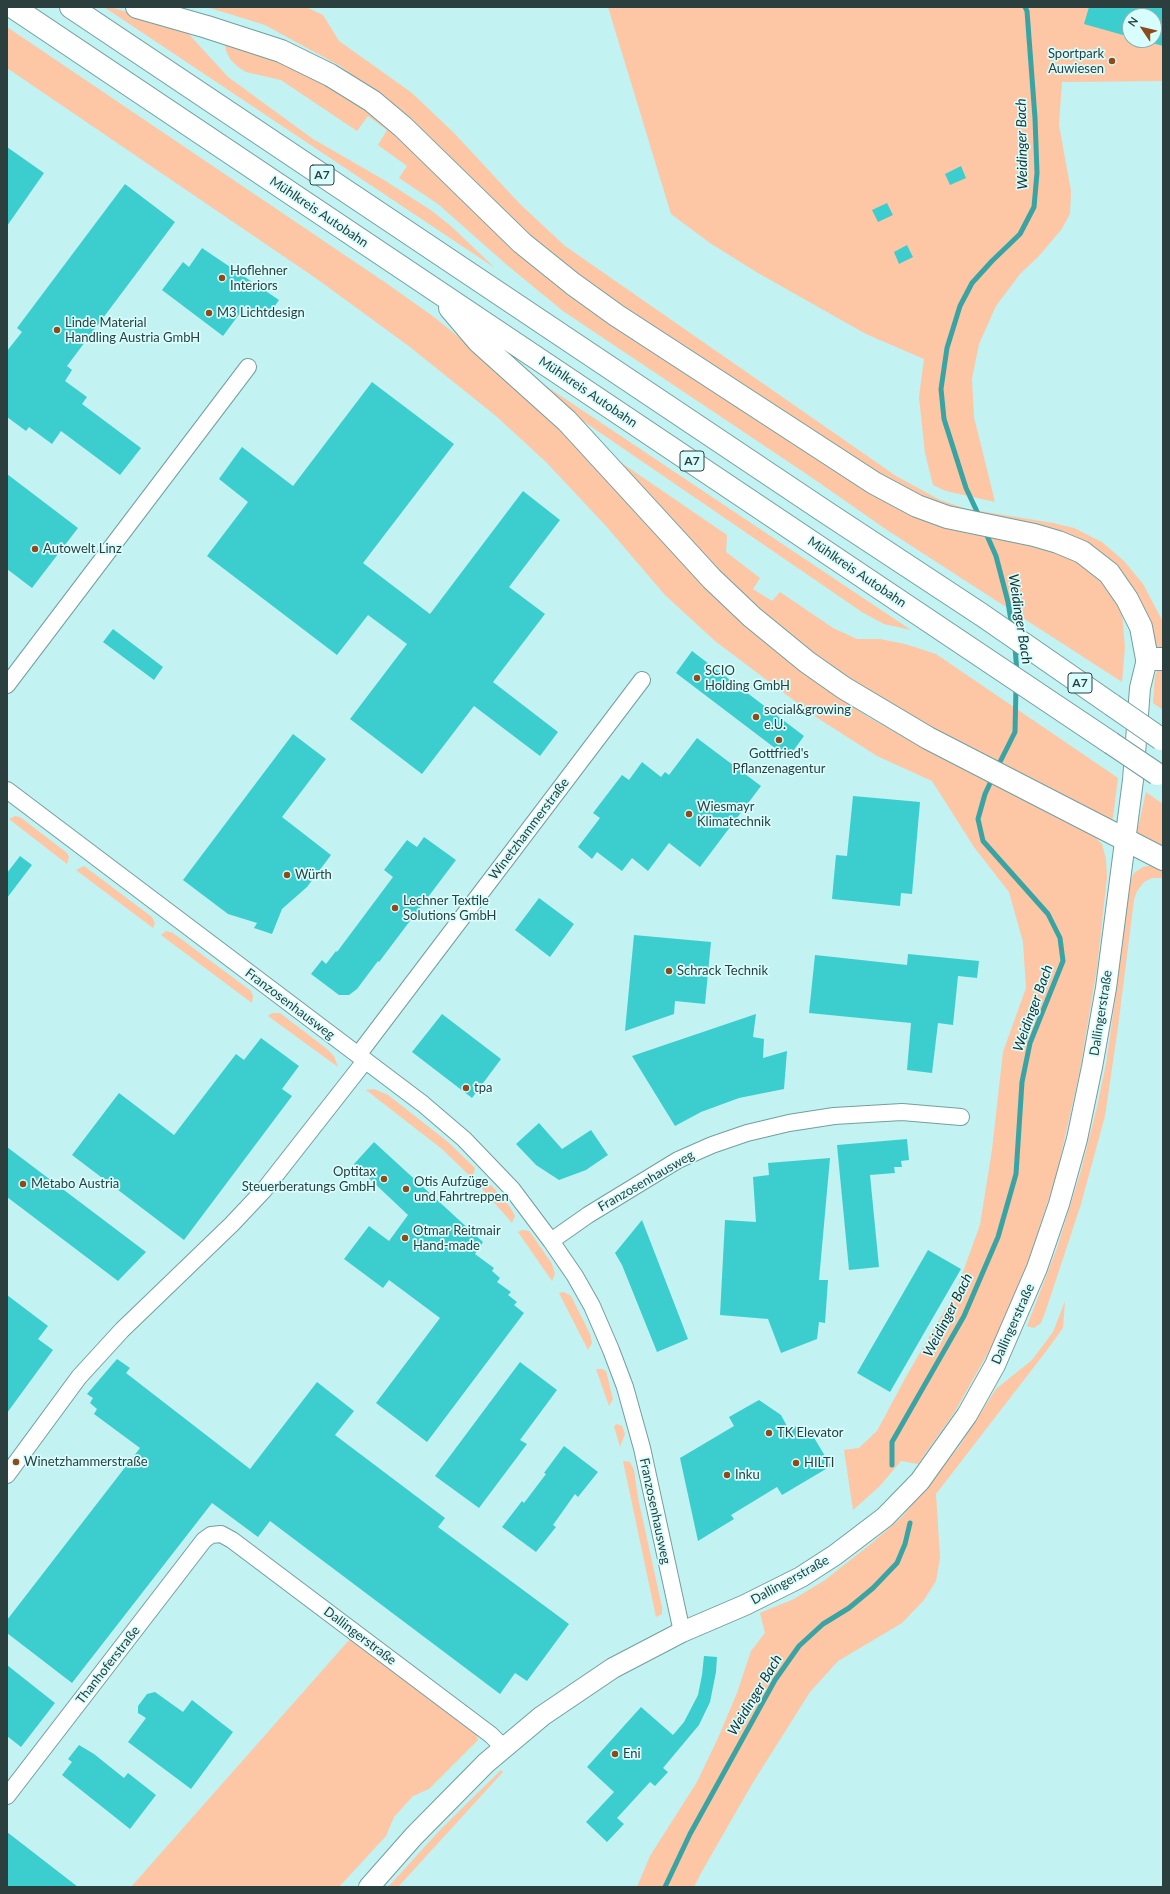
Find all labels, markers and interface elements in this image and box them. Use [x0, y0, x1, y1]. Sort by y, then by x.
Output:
north arrow [1122, 8, 1162, 48]
text: N [1125, 14, 1140, 29]
place label: Sportpark Auwiesen [1048, 46, 1104, 77]
marker: Sportpark Auwiesen [1107, 56, 1117, 66]
water label: Weidinger Bach [1013, 98, 1031, 190]
road number: A7 [310, 165, 334, 185]
street label: Mühlkreis Autobahn [267, 173, 371, 251]
place label: Hoflehner Interiors [230, 263, 288, 294]
marker: Hoflehner Interiors [217, 273, 227, 283]
place label: M3 Lichtdesign [217, 305, 305, 321]
marker: M3 Lichtdesign [204, 308, 214, 318]
place label: Linde Material Handling Austria GmbH [65, 315, 200, 346]
marker: Linde Material Handling Austria GmbH [52, 325, 62, 335]
street label: Mühlkreis Autobahn [536, 353, 640, 431]
road number: A7 [680, 451, 704, 471]
street label: Mühlkreis Autobahn [805, 533, 909, 611]
place label: Autowelt Linz [43, 541, 122, 557]
marker: Autowelt Linz [30, 544, 40, 554]
water label: Weidinger Bach [1005, 573, 1035, 665]
place label: SCIO Holding GmbH [705, 663, 790, 694]
marker: SCIO Holding GmbH [692, 673, 702, 683]
road number: A7 [1068, 673, 1092, 693]
place label: social&growing e.U. [764, 702, 851, 733]
marker: social&growing e.U. [751, 712, 761, 722]
marker: Gottfried's Pflanzenagentur [774, 735, 784, 745]
place label: Gottfried's Pflanzenagentur [733, 746, 825, 777]
street label: Winetzhammerstraße [486, 775, 572, 883]
place label: Wiesmayr Klimatechnik [697, 799, 771, 830]
marker: Wiesmayr Klimatechnik [684, 809, 694, 819]
place label: Würth [295, 867, 332, 883]
marker: Würth [282, 870, 292, 880]
place label: Lechner Textile Solutions GmbH [403, 893, 496, 924]
marker: Lechner Textile Solutions GmbH [390, 903, 400, 913]
water label: Weidinger Bach [1010, 962, 1056, 1054]
place label: Schrack Technik [677, 963, 768, 979]
street label: Franzosenhausweg [242, 965, 338, 1043]
marker: Schrack Technik [664, 966, 674, 976]
street label: Dallingerstraße [1087, 969, 1115, 1057]
place label: tpa [474, 1080, 492, 1096]
marker: tpa [461, 1083, 471, 1093]
street label: Franzosenhausweg [595, 1147, 697, 1215]
place label: Optitax Steuerberatungs GmbH [242, 1164, 376, 1195]
marker: Optitax Steuerberatungs GmbH [379, 1174, 389, 1184]
place label: Otis Aufzüge und Fahrtreppen [414, 1174, 509, 1205]
place label: Metabo Austria [31, 1176, 119, 1192]
marker: Metabo Austria [18, 1179, 28, 1189]
marker: Otis Aufzüge und Fahrtreppen [401, 1184, 411, 1194]
place label: Otmar Reitmair Hand-made [413, 1223, 501, 1254]
marker: Otmar Reitmair Hand-made [400, 1233, 410, 1243]
water label: Weidinger Bach [920, 1271, 976, 1359]
street label: Dallingerstraße [988, 1281, 1038, 1367]
place label: TK Elevator [777, 1425, 844, 1441]
marker: TK Elevator [764, 1428, 774, 1438]
place label: Winetzhammerstraße [24, 1454, 148, 1470]
place label: HILTI [804, 1455, 834, 1471]
street label: Franzosenhausweg [636, 1456, 674, 1566]
marker: Winetzhammerstraße [11, 1457, 21, 1467]
marker: HILTI [791, 1458, 801, 1468]
place label: Inku [735, 1467, 760, 1483]
marker: Inku [722, 1470, 732, 1480]
street label: Dallingerstraße [748, 1552, 832, 1608]
street label: Dallingerstraße [321, 1604, 399, 1668]
street label: Thanhoferstraße [73, 1623, 143, 1707]
water label: Weidinger Bach [724, 1652, 786, 1738]
place label: Eni [623, 1746, 641, 1762]
marker: Eni [610, 1749, 620, 1759]

